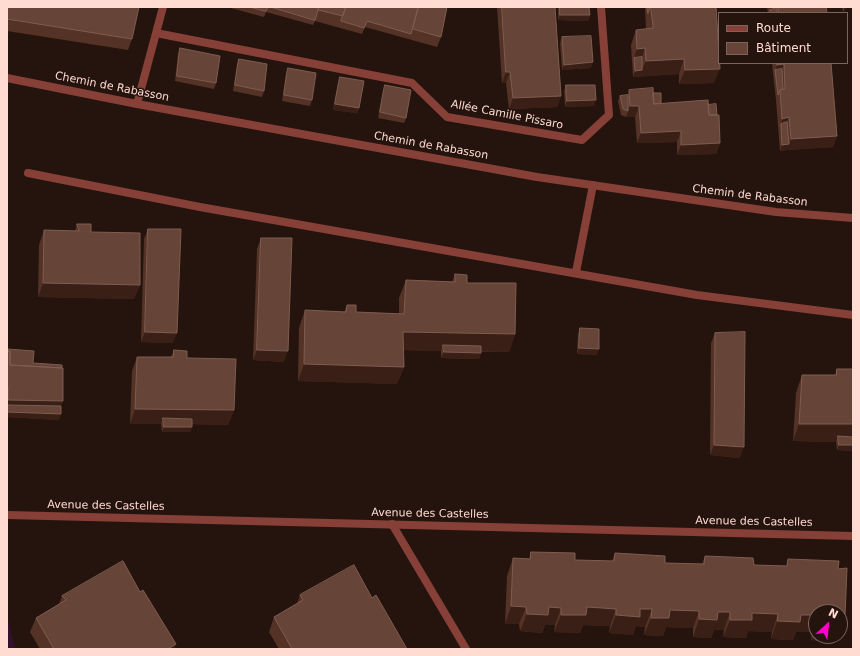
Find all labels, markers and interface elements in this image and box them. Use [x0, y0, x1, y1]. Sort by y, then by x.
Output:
legend [718, 12, 848, 64]
text: Route [756, 21, 791, 35]
text: Bâtiment [756, 41, 811, 55]
street label: Chemin de Rabasson [54, 69, 170, 105]
street label: Allée Camille Pissaro [450, 98, 564, 132]
street label: Chemin de Rabasson [373, 129, 489, 163]
street label: Chemin de Rabasson [692, 182, 808, 210]
street label: Avenue des Castelles [47, 498, 165, 514]
street label: Avenue des Castelles [371, 506, 489, 522]
street label: Avenue des Castelles [695, 514, 813, 530]
north arrow [808, 604, 848, 644]
text: N [826, 606, 840, 622]

